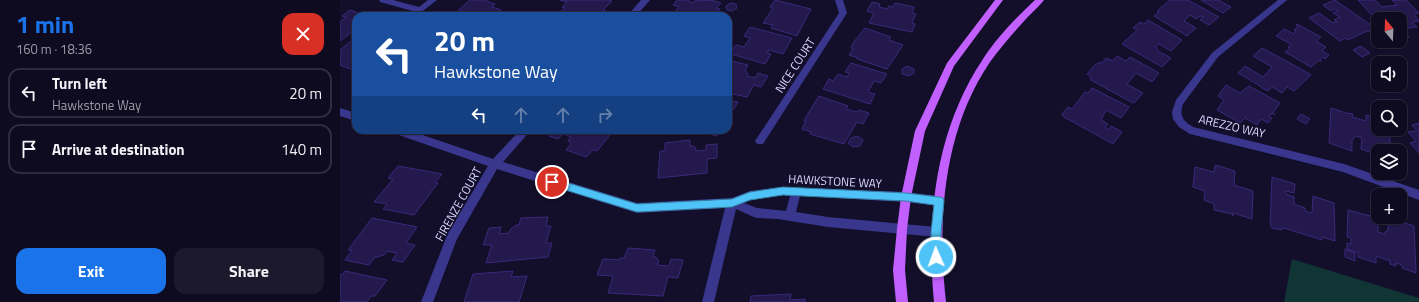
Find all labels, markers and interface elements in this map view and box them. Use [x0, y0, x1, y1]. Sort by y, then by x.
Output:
text: 1 min [16, 6, 74, 42]
north arrow [1371, 12, 1407, 48]
map controls [1371, 12, 1407, 224]
button: close [282, 13, 324, 55]
text: 20 m [434, 19, 495, 62]
icon: left [368, 28, 420, 80]
street label: NICE COURT [770, 33, 820, 96]
text: 160 m · 18:36 [16, 39, 92, 59]
button: sound [1371, 56, 1407, 92]
text: Hawkstone Way [434, 58, 558, 85]
text: Turn left [52, 72, 107, 95]
icon: left [18, 82, 40, 104]
text: 20 m [289, 82, 322, 105]
text: Hawkstone Way [52, 95, 141, 115]
button: search [1371, 100, 1407, 136]
icon: left [468, 104, 490, 126]
icon: ahead [510, 104, 532, 126]
icon: ahead [552, 104, 574, 126]
icon: right [594, 104, 616, 126]
street label: AREZZO WAY [1197, 109, 1268, 143]
icon: arrive [18, 138, 40, 160]
text: Arrive at destination [52, 138, 185, 161]
text: 140 m [281, 138, 322, 161]
button: layers [1371, 144, 1407, 180]
street label: FIRENZE COURT [430, 163, 487, 245]
pin [535, 165, 569, 199]
street label: HAWKSTONE WAY [788, 169, 883, 193]
icon: arrive [541, 171, 563, 193]
button: + [1371, 188, 1407, 224]
position arrow [915, 236, 957, 278]
button: Exit [16, 248, 166, 294]
button: Share [174, 248, 324, 294]

